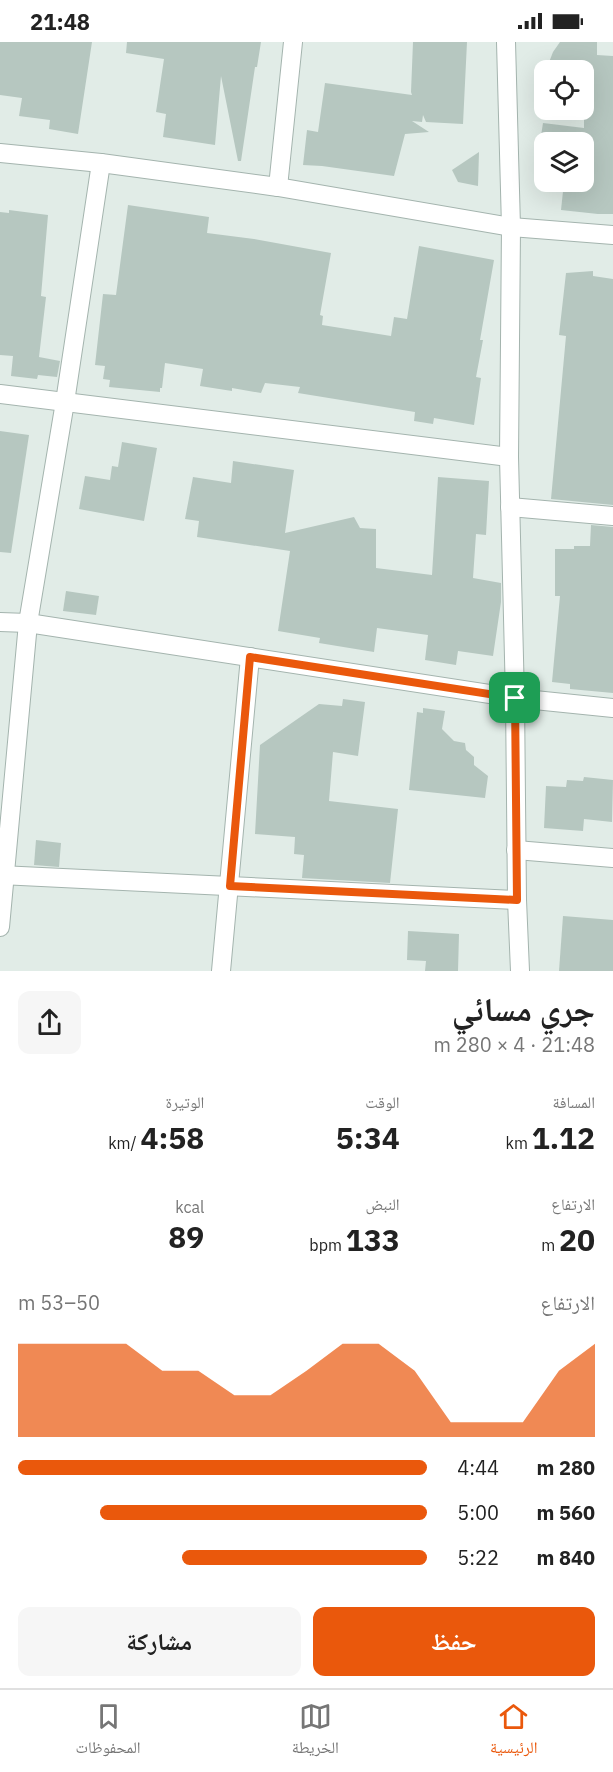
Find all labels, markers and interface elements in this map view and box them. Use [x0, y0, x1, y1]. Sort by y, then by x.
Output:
text: 21:48 [30, 7, 90, 36]
map controls [534, 60, 594, 192]
button: locate [534, 60, 594, 120]
button: layers [534, 132, 594, 192]
pin [489, 672, 540, 723]
icon: arrive [498, 681, 531, 714]
text: جري مسائي [452, 987, 595, 1030]
button: share [18, 991, 81, 1054]
text: 21:48 · 4 × 280 m [434, 1031, 595, 1058]
text: الوتيرة [165, 1092, 204, 1112]
text: الوقت [365, 1092, 400, 1112]
text: المسافة [553, 1092, 595, 1112]
text: 4:58 [140, 1118, 204, 1157]
text: 5:34 [336, 1118, 400, 1157]
text: 1.12 [532, 1118, 595, 1157]
text: /km [108, 1133, 140, 1153]
text: km [506, 1133, 532, 1153]
text: النبض [366, 1194, 400, 1214]
text: الارتفاع [551, 1194, 595, 1214]
text: kcal [175, 1197, 204, 1217]
text: 89 [168, 1217, 204, 1256]
text: 133 [346, 1220, 400, 1259]
text: 20 [559, 1220, 595, 1259]
text: bpm [309, 1235, 346, 1255]
text: m [541, 1235, 559, 1255]
text: 50–53 m [18, 1289, 100, 1316]
text: الارتفاع [540, 1289, 595, 1316]
text: 4:44 [457, 1454, 499, 1481]
text: 280 m [536, 1454, 595, 1481]
text: 5:00 [457, 1499, 499, 1526]
text: 560 m [536, 1499, 595, 1526]
text: 5:22 [457, 1544, 499, 1571]
text: 840 m [536, 1544, 595, 1571]
button: مشاركة [18, 1607, 301, 1676]
button: حفظ [313, 1607, 595, 1676]
tab: المحفوظات [76, 1700, 141, 1763]
tab: الخريطة [292, 1700, 339, 1763]
tab: الرئيسية [490, 1700, 537, 1763]

